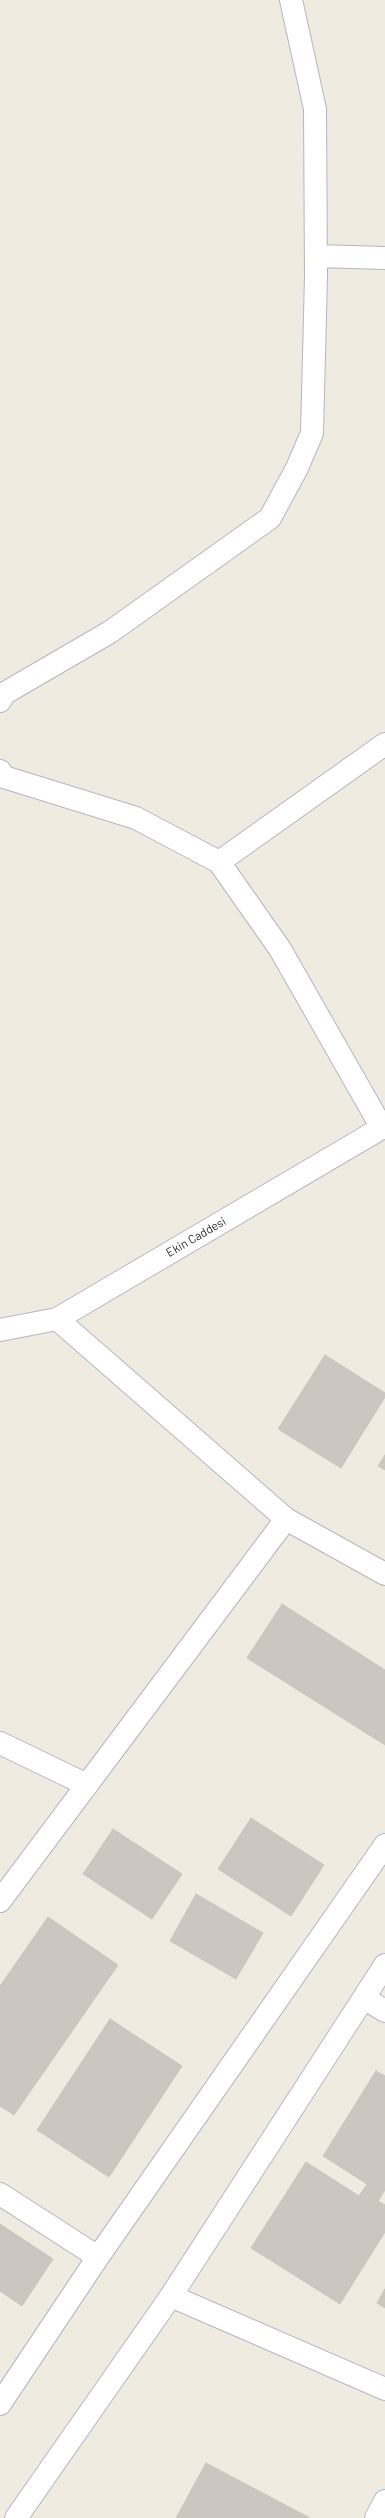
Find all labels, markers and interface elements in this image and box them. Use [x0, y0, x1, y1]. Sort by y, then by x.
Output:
street label: Ekin Caddesi [163, 1214, 229, 1260]

